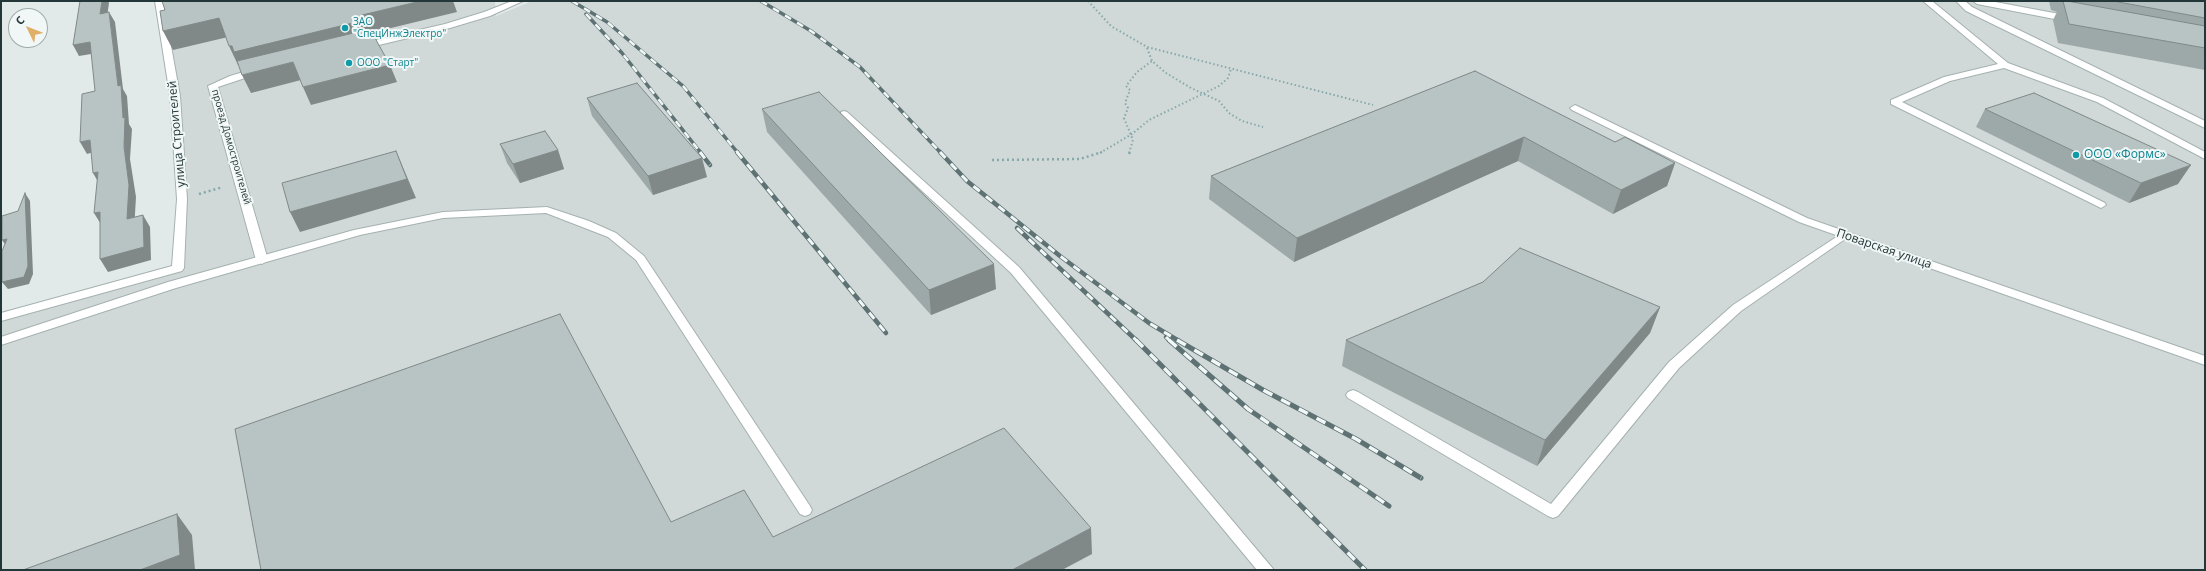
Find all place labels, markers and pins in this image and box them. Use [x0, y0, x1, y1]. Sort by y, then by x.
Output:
place label: ЗАО "СпецИнжЭлектро" [353, 16, 446, 40]
marker: ЗАО "СпецИнжЭлектро" [340, 23, 350, 33]
place label: ООО "Старт" [357, 57, 418, 69]
marker: ООО "Старт" [344, 58, 354, 68]
place label: ООО «Формс» [2084, 148, 2166, 162]
marker: ООО «Формс» [2071, 150, 2081, 160]

